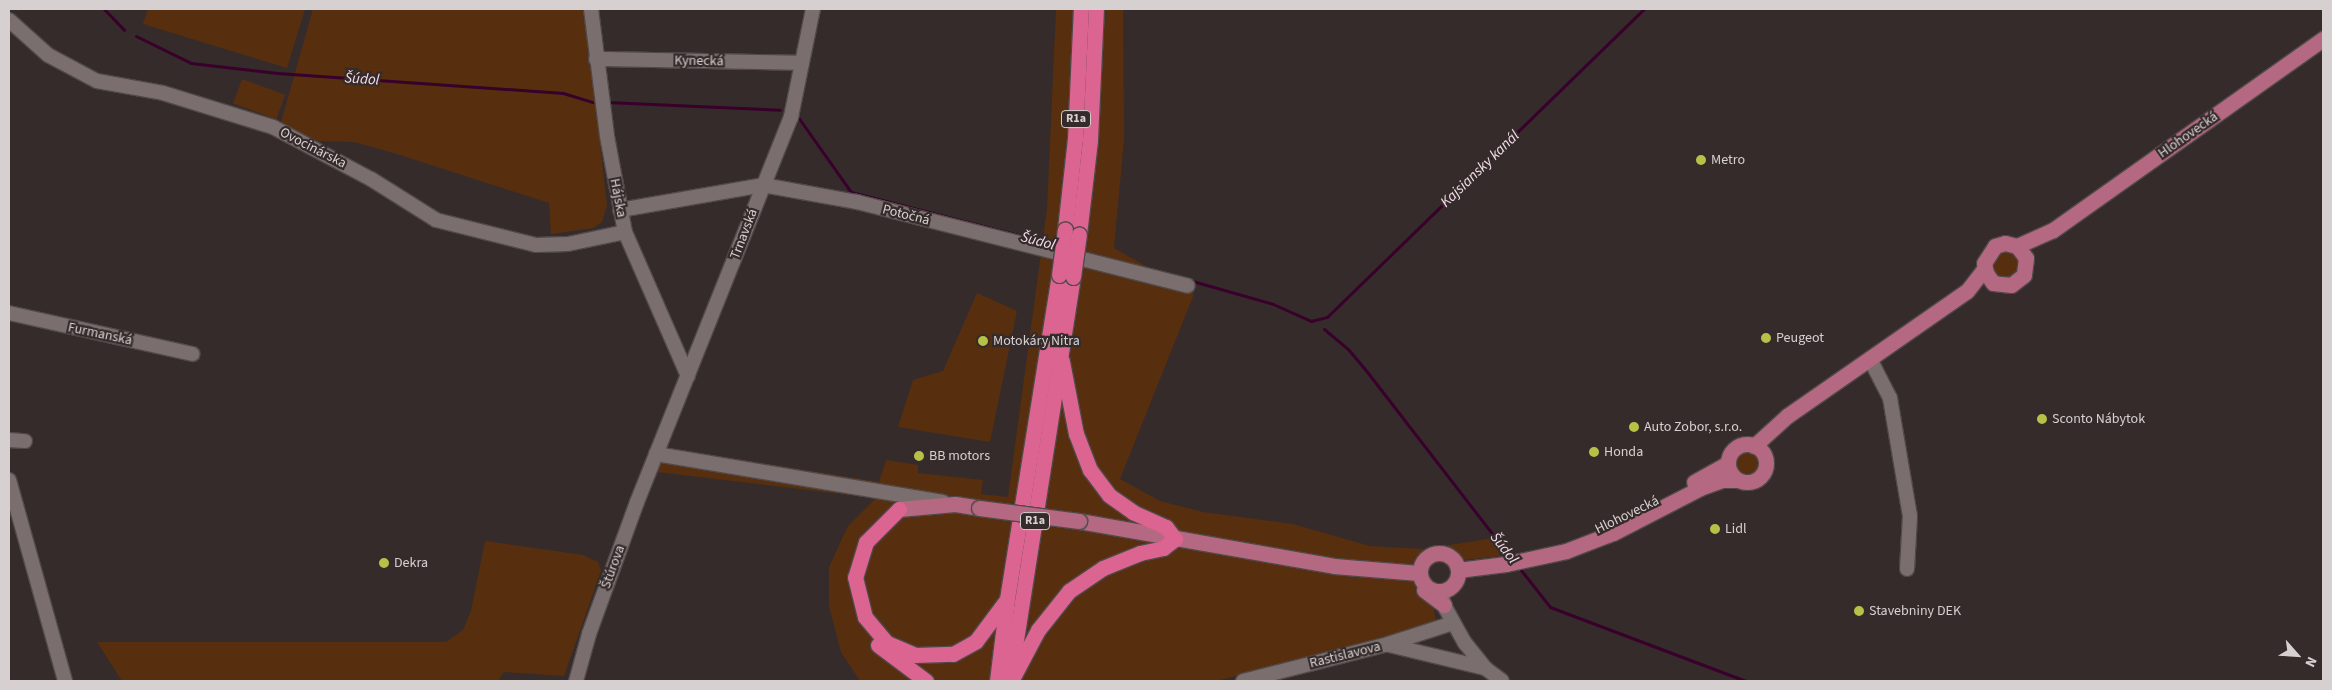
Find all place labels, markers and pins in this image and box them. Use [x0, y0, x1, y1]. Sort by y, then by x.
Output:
place label: Metro [1711, 152, 1745, 168]
marker: Metro [1695, 154, 1707, 166]
place label: Peugeot [1776, 330, 1824, 346]
marker: Peugeot [1760, 332, 1772, 344]
place label: Motokáry Nitra [993, 333, 1080, 349]
marker: Motokáry Nitra [977, 335, 989, 347]
place label: Sconto Nábytok [2052, 411, 2145, 427]
marker: Sconto Nábytok [2036, 413, 2048, 425]
place label: Auto Zobor, s.r.o. [1644, 419, 1742, 435]
marker: Auto Zobor, s.r.o. [1628, 421, 1640, 433]
place label: Honda [1604, 444, 1643, 460]
marker: Honda [1588, 446, 1600, 458]
place label: BB motors [929, 448, 990, 464]
marker: BB motors [913, 450, 925, 462]
place label: Lidl [1725, 521, 1747, 537]
marker: Lidl [1709, 523, 1721, 535]
place label: Dekra [394, 555, 428, 571]
marker: Dekra [378, 557, 390, 569]
place label: Stavebniny DEK [1869, 603, 1961, 619]
marker: Stavebniny DEK [1853, 605, 1865, 617]

